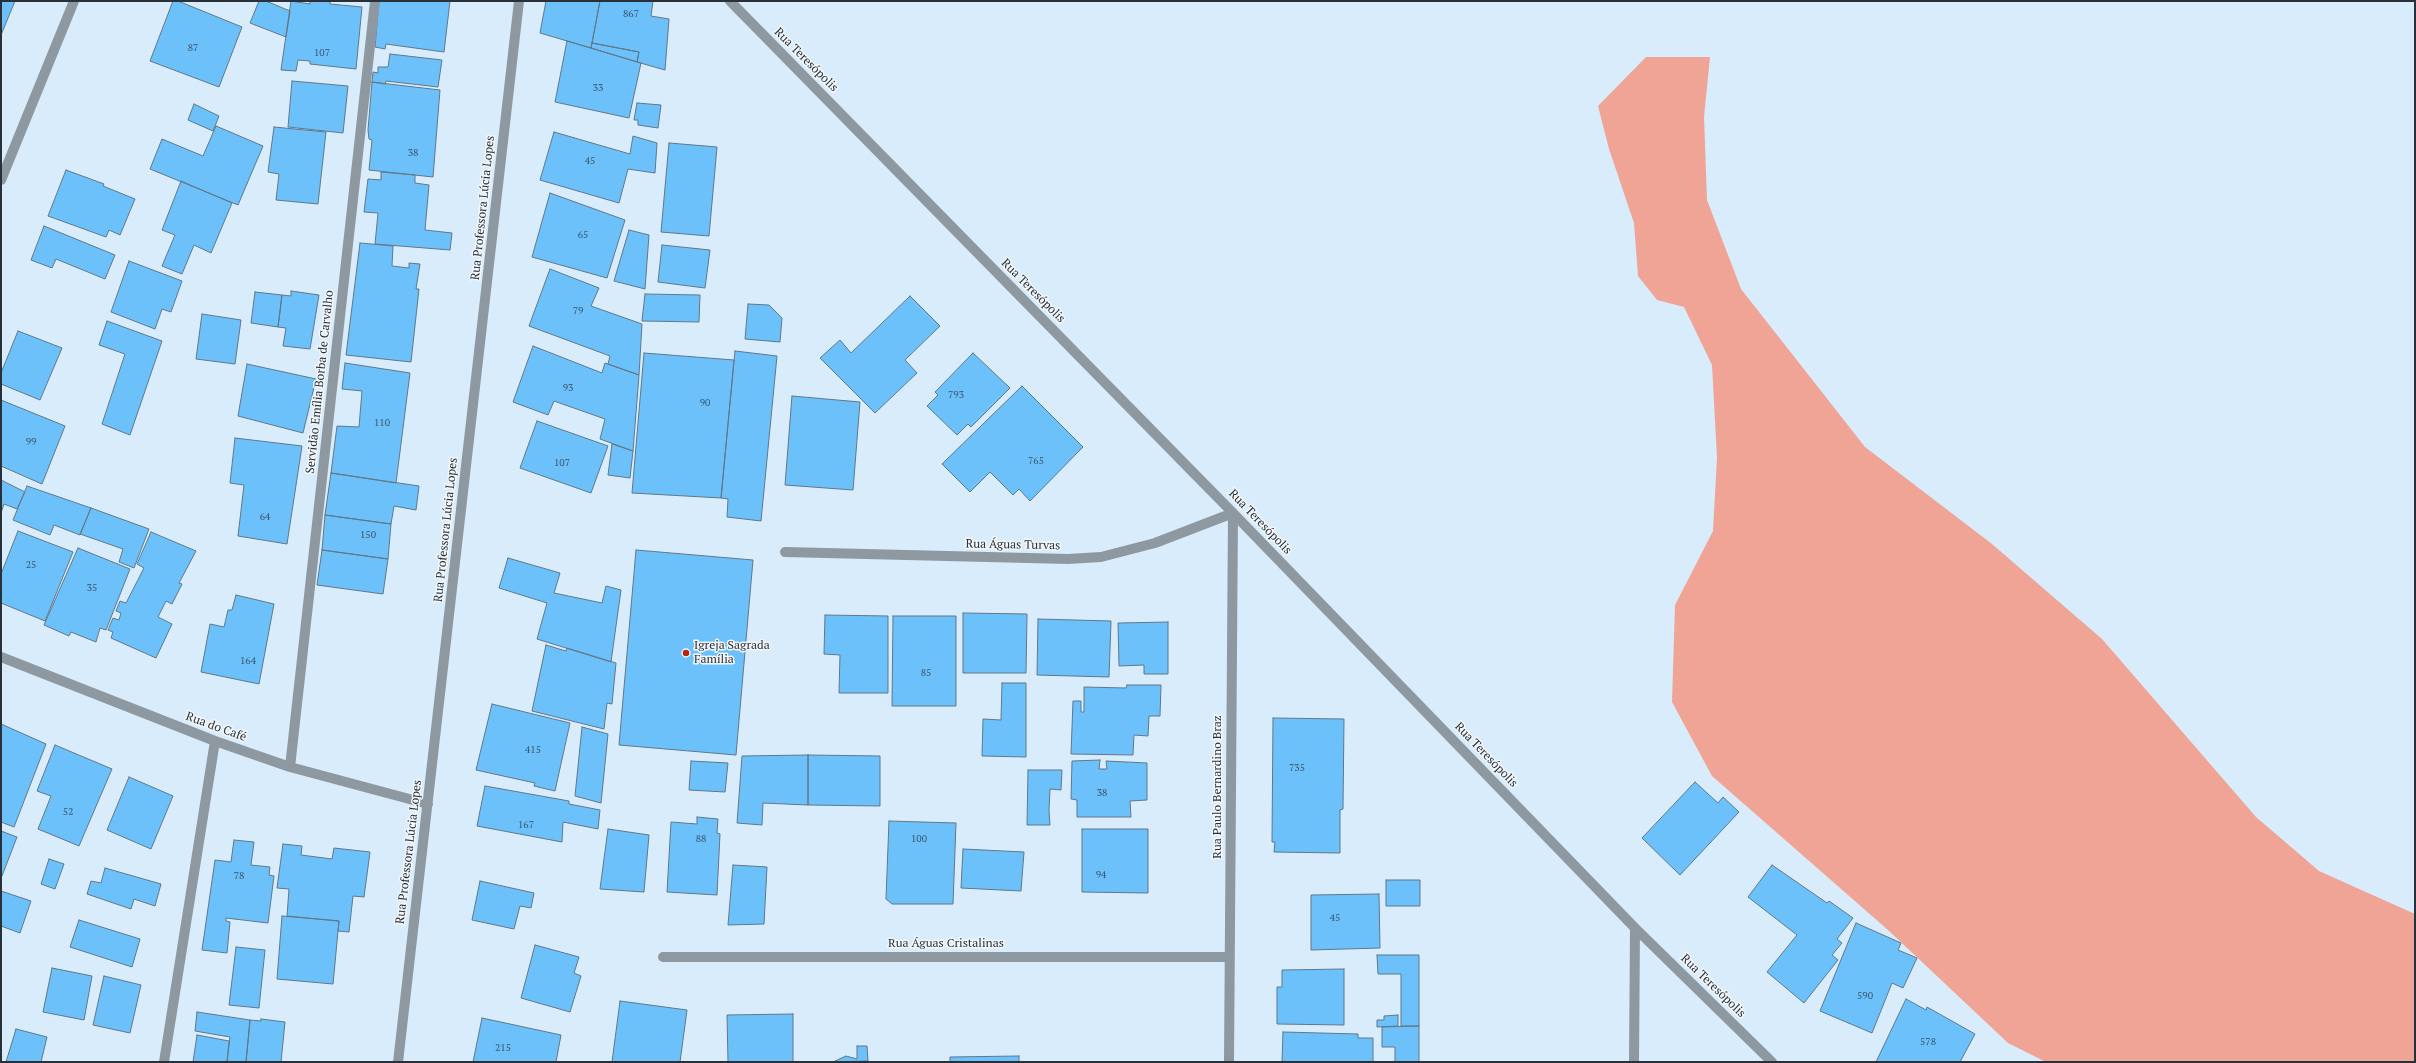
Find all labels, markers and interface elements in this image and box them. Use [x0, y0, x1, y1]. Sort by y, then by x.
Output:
house number: 867 [623, 8, 639, 20]
street label: Rua Teresópolis [771, 25, 841, 95]
house number: 87 [188, 42, 198, 54]
house number: 107 [314, 47, 330, 59]
house number: 33 [593, 82, 603, 94]
street label: Rua Professora Lúcia Lopes [468, 135, 498, 281]
house number: 38 [408, 147, 418, 159]
house number: 45 [585, 155, 595, 167]
house number: 65 [578, 229, 588, 241]
street label: Rua Teresópolis [998, 256, 1068, 326]
street label: Servidão Emília Borba de Carvalho [303, 290, 337, 474]
house number: 79 [573, 305, 583, 317]
house number: 93 [563, 382, 573, 394]
house number: 793 [948, 389, 964, 401]
house number: 90 [700, 397, 710, 409]
house number: 110 [374, 417, 390, 429]
house number: 99 [26, 436, 36, 448]
house number: 765 [1028, 455, 1044, 467]
street label: Rua Professora Lúcia Lopes [431, 457, 461, 603]
house number: 107 [554, 457, 570, 469]
street label: Rua Teresópolis [1225, 487, 1295, 557]
house number: 64 [260, 511, 270, 523]
house number: 150 [360, 529, 376, 541]
street label: Rua Águas Turvas [966, 537, 1060, 553]
house number: 25 [26, 559, 36, 571]
house number: 35 [87, 582, 97, 594]
place label: Igreja Sagrada Família [694, 639, 770, 667]
marker: Igreja Sagrada Família [681, 648, 691, 658]
house number: 164 [240, 655, 256, 667]
house number: 85 [921, 667, 931, 679]
street label: Rua do Café [184, 709, 248, 745]
street label: Rua Paulo Bernardino Braz [1211, 715, 1225, 859]
street label: Rua Teresópolis [1451, 720, 1521, 790]
house number: 415 [525, 744, 541, 756]
house number: 735 [1289, 762, 1305, 774]
street label: Rua Professora Lúcia Lopes [393, 779, 425, 925]
house number: 38 [1097, 787, 1107, 799]
house number: 52 [63, 806, 73, 818]
house number: 167 [518, 819, 534, 831]
house number: 88 [696, 833, 706, 845]
house number: 100 [911, 833, 927, 845]
house number: 94 [1096, 869, 1106, 881]
house number: 78 [234, 870, 244, 882]
house number: 45 [1330, 912, 1340, 924]
street label: Rua Águas Cristalinas [888, 937, 1004, 951]
street label: Rua Teresópolis [1678, 951, 1748, 1021]
house number: 590 [1857, 990, 1873, 1002]
house number: 578 [1920, 1036, 1936, 1048]
house number: 215 [495, 1042, 511, 1054]

